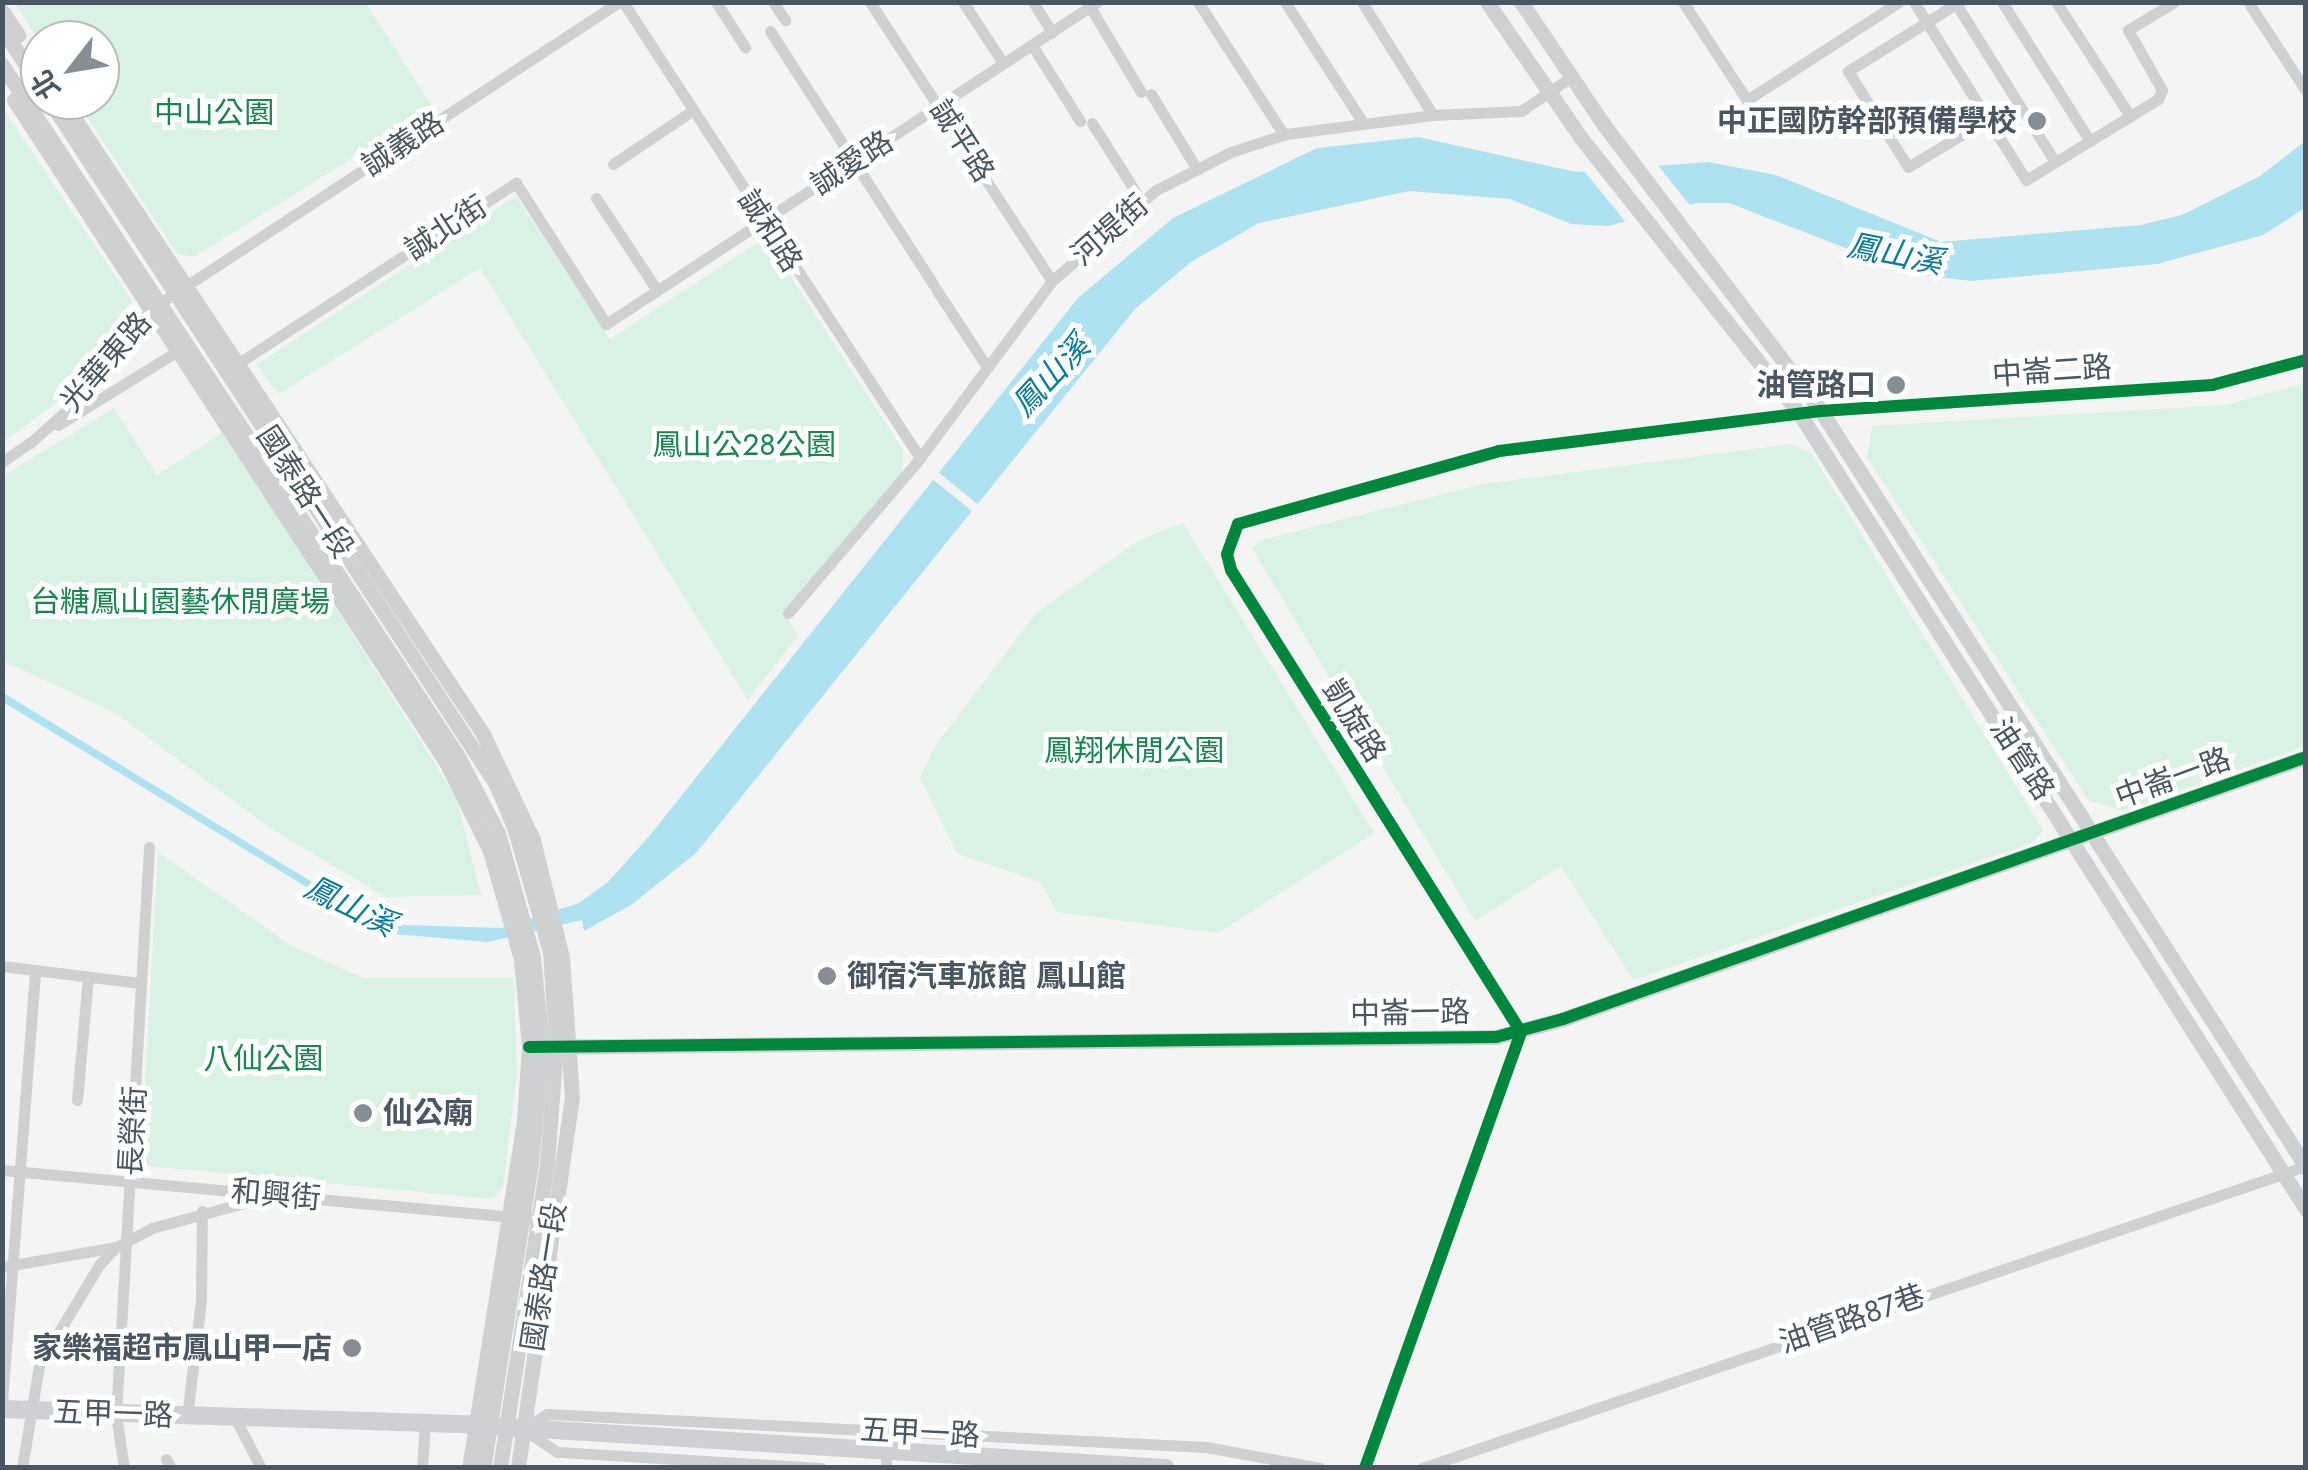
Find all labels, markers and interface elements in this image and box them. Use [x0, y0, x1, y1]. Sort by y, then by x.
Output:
north arrow [20, 20, 120, 120]
text: 北 [21, 62, 70, 107]
street label: 誠平路 [922, 93, 1002, 189]
park label: 中山公園 [154, 95, 274, 131]
place label: 中正國防幹部預備學校 [1717, 103, 2017, 139]
street label: 誠義路 [355, 104, 451, 184]
marker: 中正國防幹部預備學校 [2026, 110, 2048, 132]
street label: 誠愛路 [804, 123, 900, 203]
street label: 誠和路 [730, 183, 810, 279]
street label: 河堤街 [1064, 187, 1156, 273]
street label: 誠北街 [398, 188, 494, 268]
water label: 鳳山溪 [1844, 226, 1946, 282]
street label: 光華東路 [53, 305, 159, 419]
water label: 鳳山溪 [1004, 328, 1098, 424]
street label: 中崙二路 [1991, 349, 2113, 393]
place label: 油管路口 [1756, 367, 1876, 403]
marker: 油管路口 [1885, 374, 1907, 396]
street label: 國泰路一段 [249, 419, 361, 565]
park label: 鳳山公28公園 [652, 427, 836, 463]
park label: 台糖鳳山園藝休閒廣場 [30, 584, 330, 620]
street label: 凱旋路 [1315, 673, 1393, 769]
street label: 油管路 [1982, 711, 2062, 807]
park label: 鳳翔休閒公園 [1044, 733, 1224, 769]
street label: 中崙一路 [2110, 741, 2236, 815]
water label: 鳳山溪 [298, 868, 402, 944]
place label: 御宿汽車旅館 鳳山館 [847, 958, 1126, 994]
marker: 御宿汽車旅館 鳳山館 [816, 965, 838, 987]
street label: 中崙一路 [1350, 994, 1470, 1032]
park label: 八仙公園 [203, 1041, 323, 1077]
street label: 長榮街 [113, 1085, 153, 1177]
place label: 仙公廟 [383, 1095, 473, 1131]
marker: 仙公廟 [352, 1102, 374, 1124]
street label: 和興街 [230, 1173, 322, 1217]
street label: 國泰路一段 [514, 1200, 574, 1354]
street label: 油管路87巷 [1774, 1277, 1930, 1361]
place label: 家樂福超市鳳山甲一店 [32, 1330, 332, 1366]
marker: 家樂福超市鳳山甲一店 [341, 1337, 363, 1359]
street label: 五甲一路 [52, 1394, 174, 1434]
street label: 五甲一路 [859, 1412, 981, 1454]

